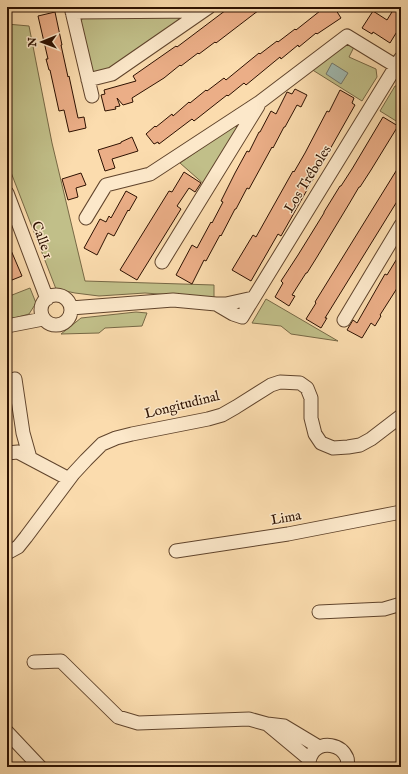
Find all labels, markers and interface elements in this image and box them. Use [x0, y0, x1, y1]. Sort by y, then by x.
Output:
north arrow [22, 22, 62, 62]
text: N [26, 37, 40, 48]
street label: Los Tréboles [280, 142, 336, 216]
street label: Calle 1 [27, 219, 57, 261]
street label: Longitudinal [142, 387, 222, 423]
street label: Lima [269, 506, 304, 530]

